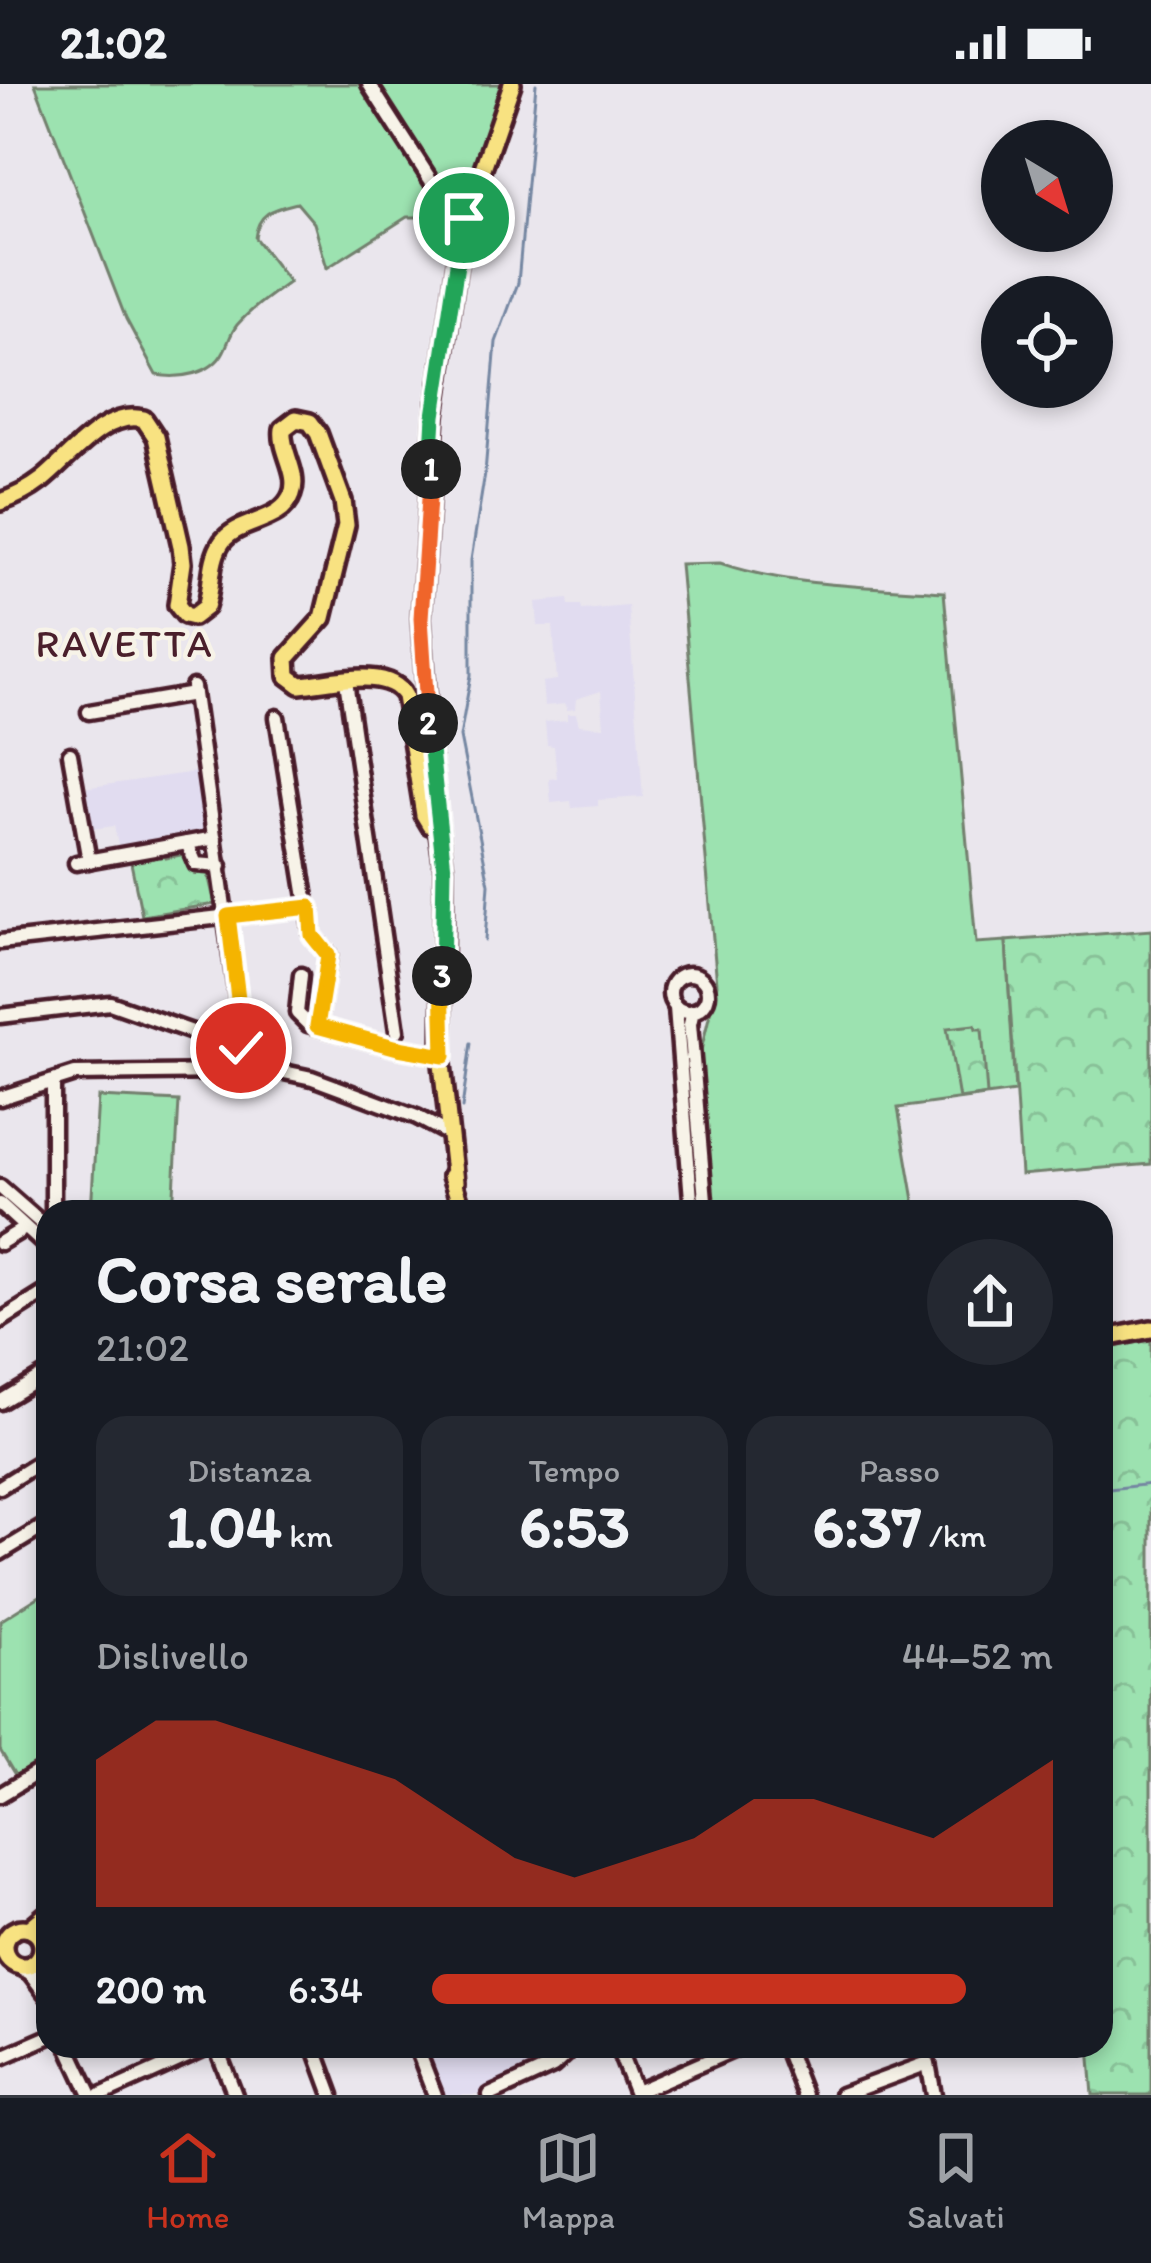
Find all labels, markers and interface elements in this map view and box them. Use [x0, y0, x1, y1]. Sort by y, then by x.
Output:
text: 21:02 [60, 15, 167, 69]
north arrow [981, 120, 1113, 252]
map controls [981, 120, 1113, 408]
pin [413, 167, 515, 269]
icon: arrive [431, 185, 497, 251]
button: locate [981, 276, 1113, 408]
pin: 1 [401, 439, 461, 499]
text: 1 [423, 449, 439, 488]
district label: RAVETTA [35, 620, 215, 667]
pin: 2 [398, 693, 458, 753]
text: 2 [419, 703, 437, 742]
pin: 3 [412, 946, 472, 1006]
text: 3 [433, 956, 451, 995]
pin [190, 997, 292, 1099]
icon: check [208, 1015, 274, 1081]
text: Corsa serale [96, 1239, 447, 1319]
button: share [927, 1239, 1053, 1365]
text: 21:02 [96, 1324, 189, 1371]
text: Distanza [187, 1451, 312, 1490]
text: Tempo [529, 1451, 620, 1490]
text: Passo [859, 1451, 940, 1490]
text: 1.04 [166, 1490, 282, 1562]
text: 6:53 [519, 1490, 630, 1562]
text: 6:37 [813, 1490, 921, 1562]
text: km [282, 1516, 333, 1555]
text: /km [921, 1516, 986, 1555]
text: Dislivello [96, 1632, 249, 1679]
text: 44–52 m [902, 1632, 1053, 1679]
text: 200 m [96, 1966, 206, 2013]
text: 6:34 [288, 1966, 363, 2013]
tab: Home [146, 2125, 229, 2236]
tab: Mappa [522, 2125, 615, 2236]
tab: Salvati [907, 2125, 1005, 2236]

